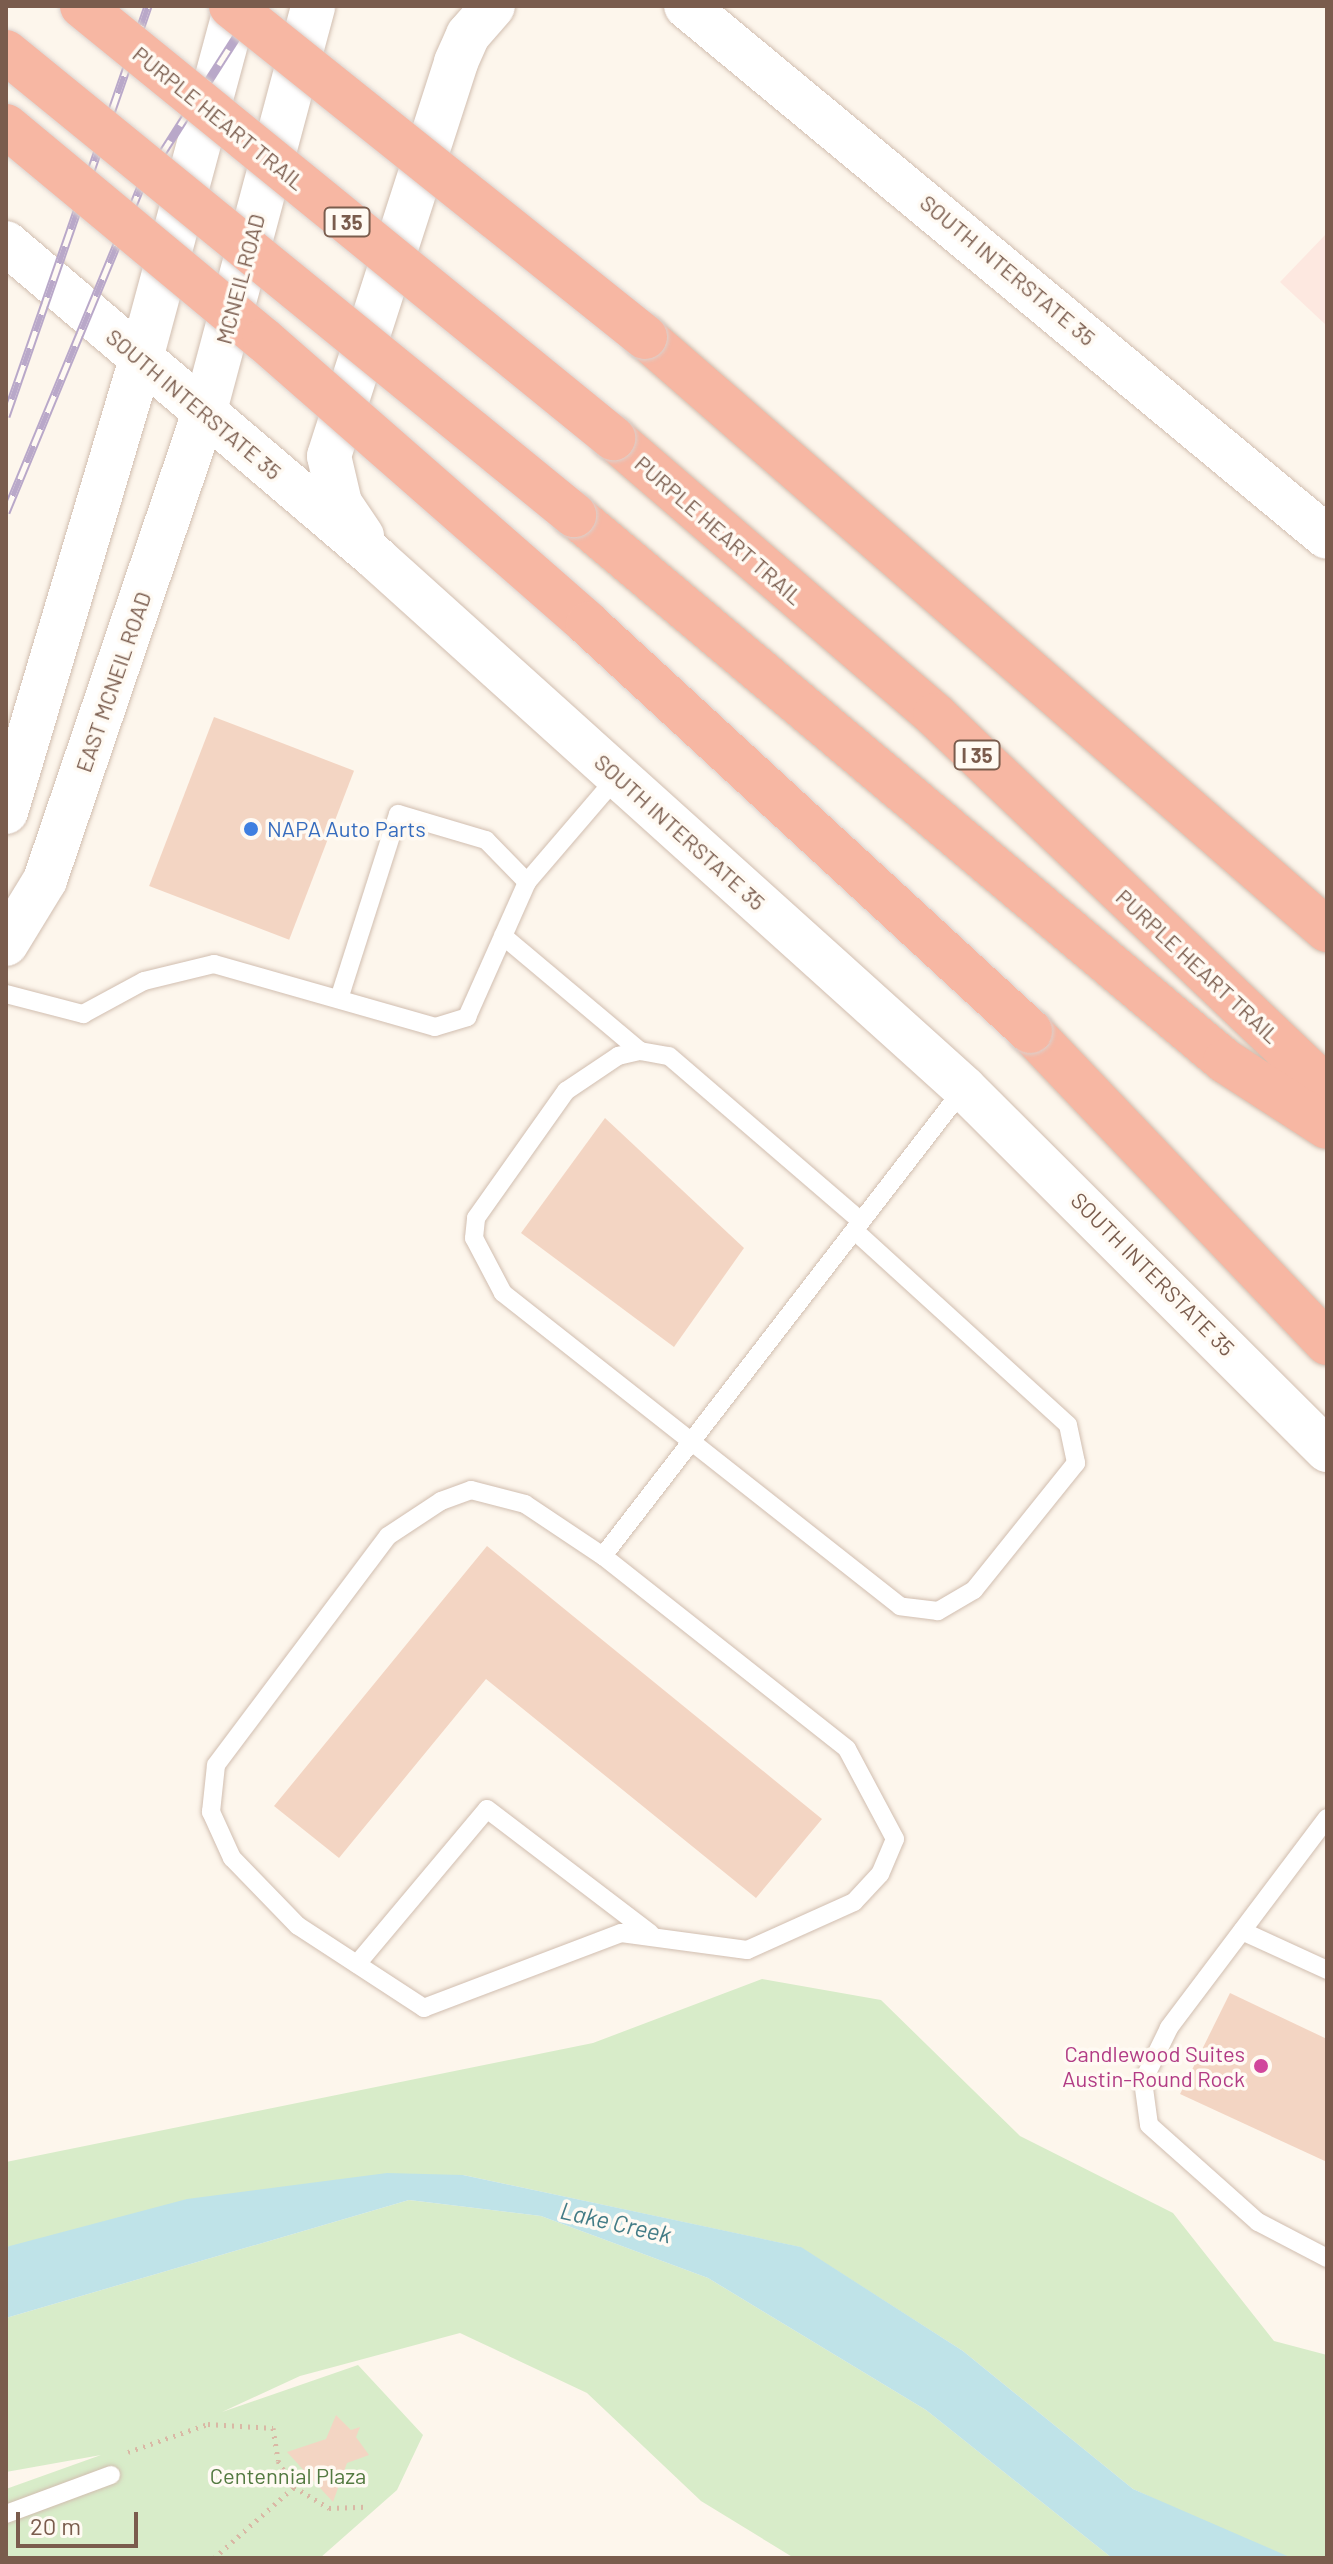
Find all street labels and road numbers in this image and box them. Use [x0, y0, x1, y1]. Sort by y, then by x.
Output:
street label: PURPLE HEART TRAIL [128, 40, 310, 196]
street label: SOUTH INTERSTATE 35 [915, 189, 1101, 351]
road number: I 35 [323, 206, 371, 238]
street label: MCNEIL ROAD [210, 211, 270, 347]
street label: SOUTH INTERSTATE 35 [101, 323, 287, 485]
street label: PURPLE HEART TRAIL [630, 450, 808, 610]
street label: EAST MCNEIL ROAD [70, 588, 156, 776]
road number: I 35 [953, 739, 1001, 771]
street label: SOUTH INTERSTATE 35 [589, 748, 771, 916]
street label: PURPLE HEART TRAIL [1111, 883, 1285, 1049]
street label: SOUTH INTERSTATE 35 [1066, 1187, 1240, 1361]

